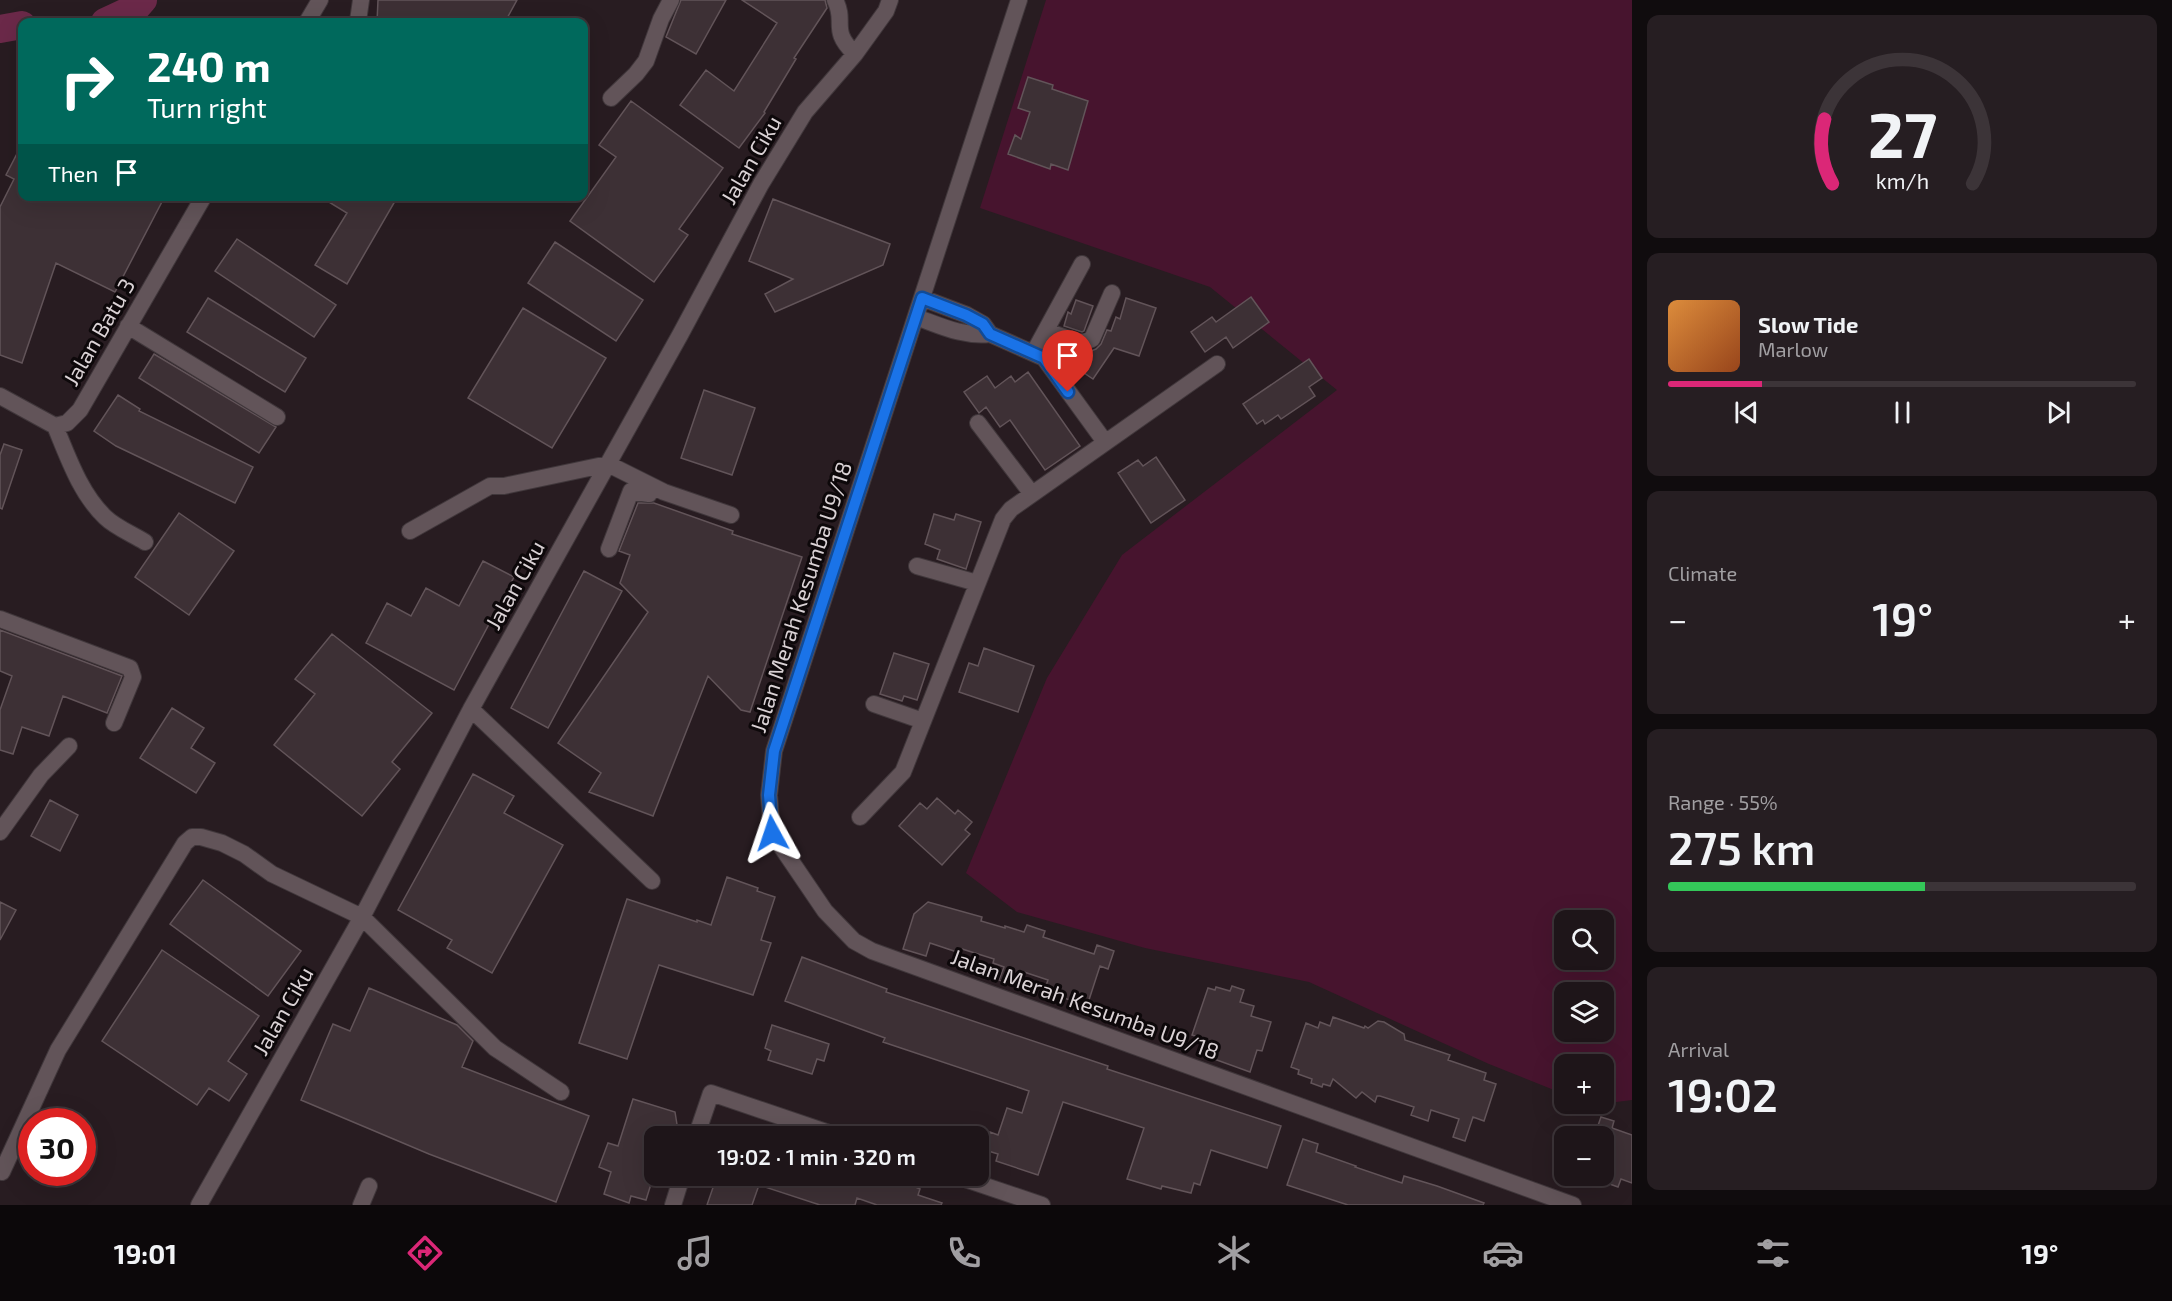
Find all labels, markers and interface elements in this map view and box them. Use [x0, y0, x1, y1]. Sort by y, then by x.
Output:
text: 240 m [147, 40, 271, 90]
icon: right [48, 42, 126, 120]
text: Turn right [147, 91, 267, 123]
text: 27 [1867, 96, 1937, 171]
street label: Jalan Ciku [714, 111, 786, 208]
icon: arrive [110, 156, 143, 189]
text: Then [48, 160, 98, 186]
text: km/h [1875, 168, 1929, 193]
street label: Jalan Batu 3 [57, 273, 139, 390]
text: Slow Tide [1758, 311, 1858, 337]
pin [1042, 330, 1093, 392]
text: Marlow [1758, 337, 1828, 361]
icon: arrive [1051, 339, 1084, 372]
icon: previous [1730, 396, 1763, 429]
icon: pause [1886, 396, 1919, 429]
icon: next [2042, 396, 2075, 429]
street label: Jalan Merah Kesumba U9/18 [744, 458, 856, 735]
street label: Jalan Ciku [479, 536, 549, 633]
text: Climate [1668, 561, 1737, 585]
text: 19° [1872, 591, 1933, 645]
text: − [1668, 599, 1687, 639]
text: + [2118, 599, 2136, 639]
text: Range · 55% [1668, 790, 1778, 814]
position arrow [740, 801, 804, 865]
text: 275 km [1668, 820, 1815, 874]
map controls [1554, 910, 1614, 1186]
button: search [1554, 910, 1614, 970]
street label: Jalan Merah Kesumba U9/18 [948, 942, 1223, 1064]
street label: Jalan Ciku [246, 962, 318, 1059]
button: layers [1554, 982, 1614, 1042]
text: Arrival [1668, 1037, 1729, 1061]
button: + [1554, 1054, 1614, 1114]
text: 19:02 [1668, 1067, 1778, 1121]
speed limit sign: 30 [18, 1108, 96, 1186]
button: − [1554, 1126, 1614, 1186]
text: 19:02 · 1 min · 320 m [717, 1143, 916, 1169]
icon: directions [404, 1232, 446, 1274]
icon: music [674, 1232, 716, 1274]
icon: phone [943, 1232, 985, 1274]
icon: climate [1213, 1232, 1255, 1274]
icon: car [1482, 1232, 1524, 1274]
icon: filters [1752, 1232, 1794, 1274]
text: 19:01 [114, 1237, 177, 1269]
text: 19° [2021, 1237, 2058, 1269]

